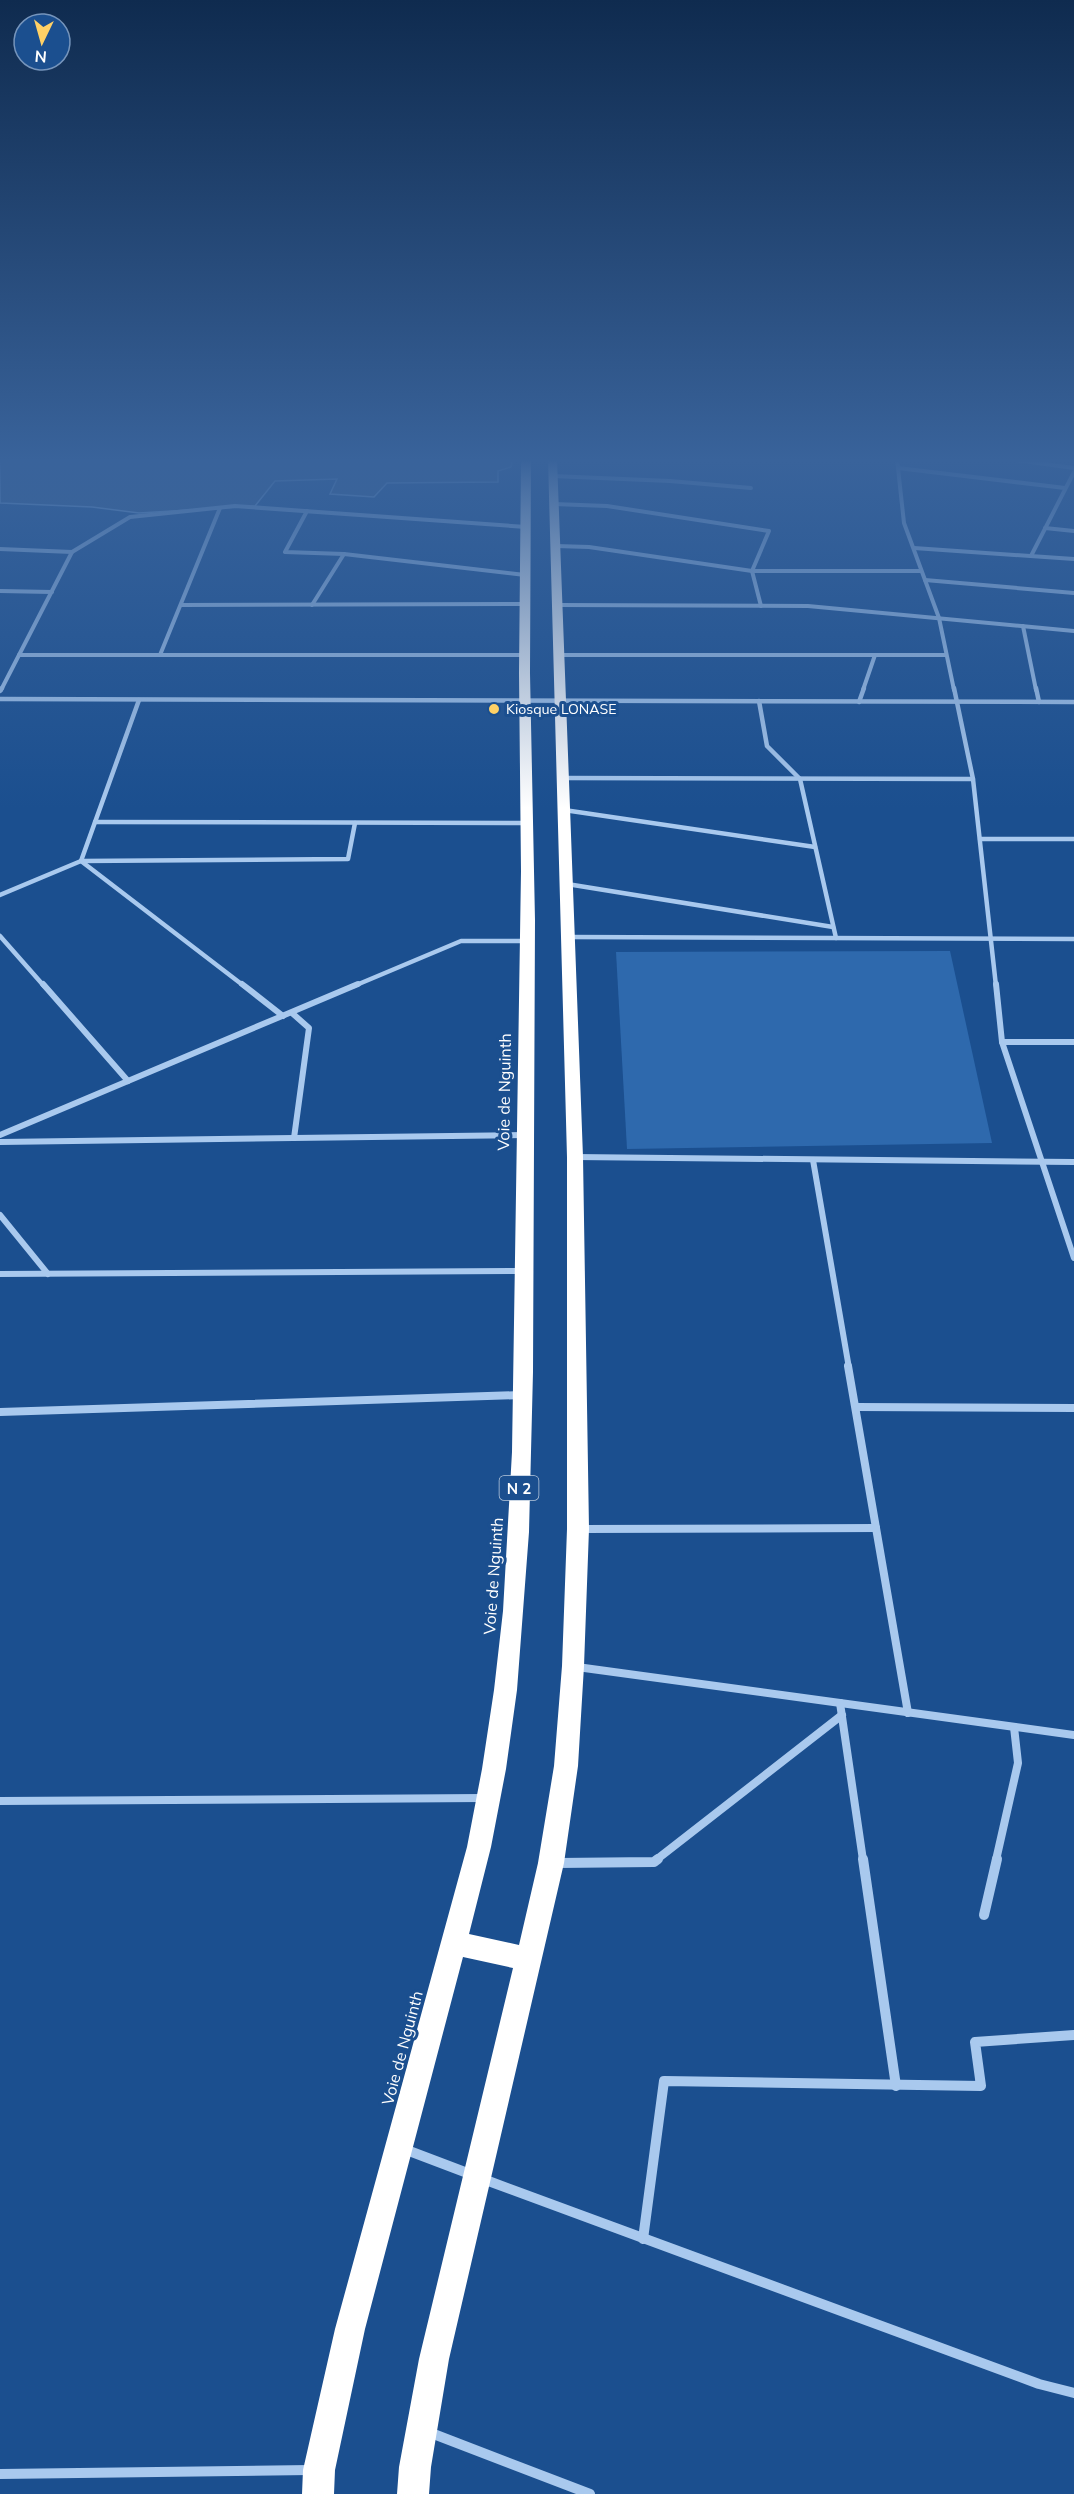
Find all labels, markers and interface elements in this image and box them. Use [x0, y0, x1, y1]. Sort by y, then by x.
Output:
north arrow [12, 12, 72, 72]
text: N [34, 46, 48, 67]
place label: Kiosque LONASE [506, 700, 616, 718]
marker: Kiosque LONASE [487, 702, 501, 716]
street label: Voie de Nguinth [493, 1033, 515, 1151]
road number: N 2 [500, 1476, 538, 1500]
street label: Voie de Nguinth [479, 1517, 507, 1635]
street label: Voie de Nguinth [377, 1989, 427, 2107]

